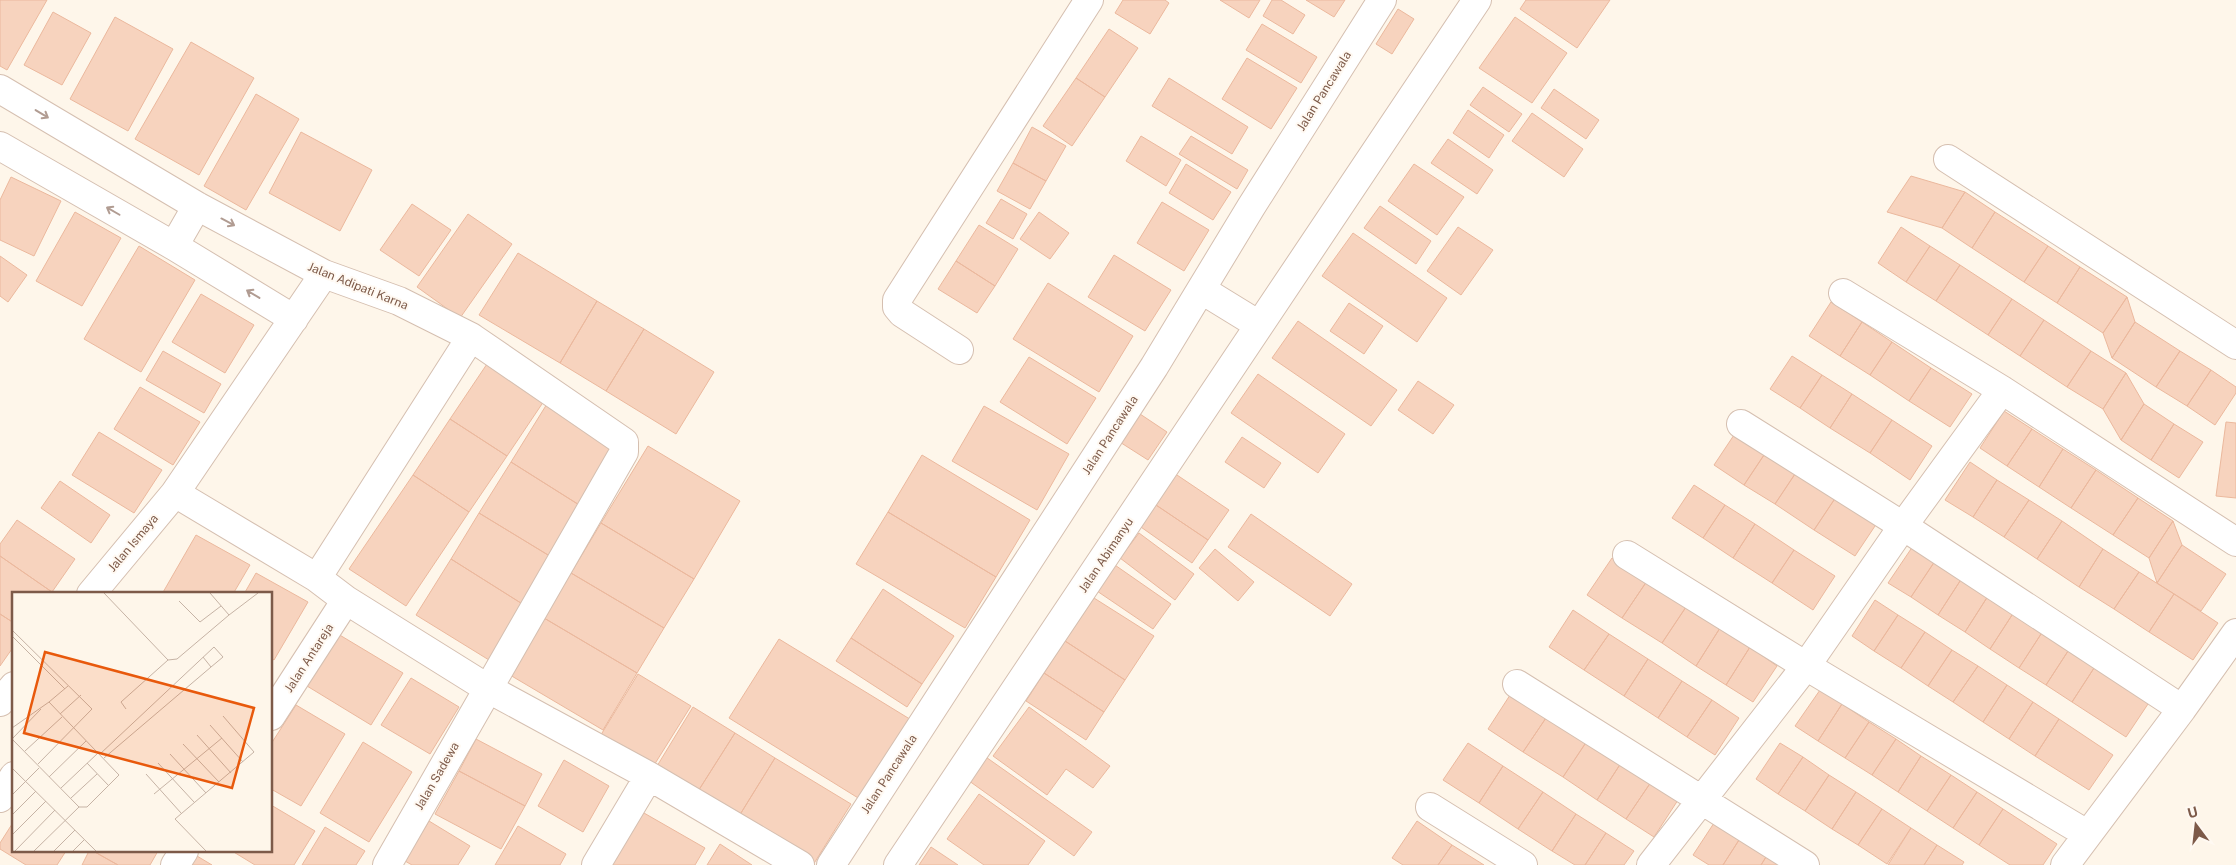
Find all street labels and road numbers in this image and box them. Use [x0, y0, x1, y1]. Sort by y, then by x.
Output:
street label: Jalan Pancawala [1294, 49, 1354, 133]
street label: Jalan Adipati Karna [306, 259, 410, 313]
street label: Jalan Pancawala [1079, 393, 1141, 477]
street label: Jalan Ismaya [105, 511, 161, 575]
street label: Jalan Abimanyu [1076, 515, 1136, 595]
street label: Jalan Antareja [282, 621, 336, 695]
street label: Jalan Pancawala [858, 732, 920, 816]
street label: Jalan Sadewa [412, 740, 462, 812]

